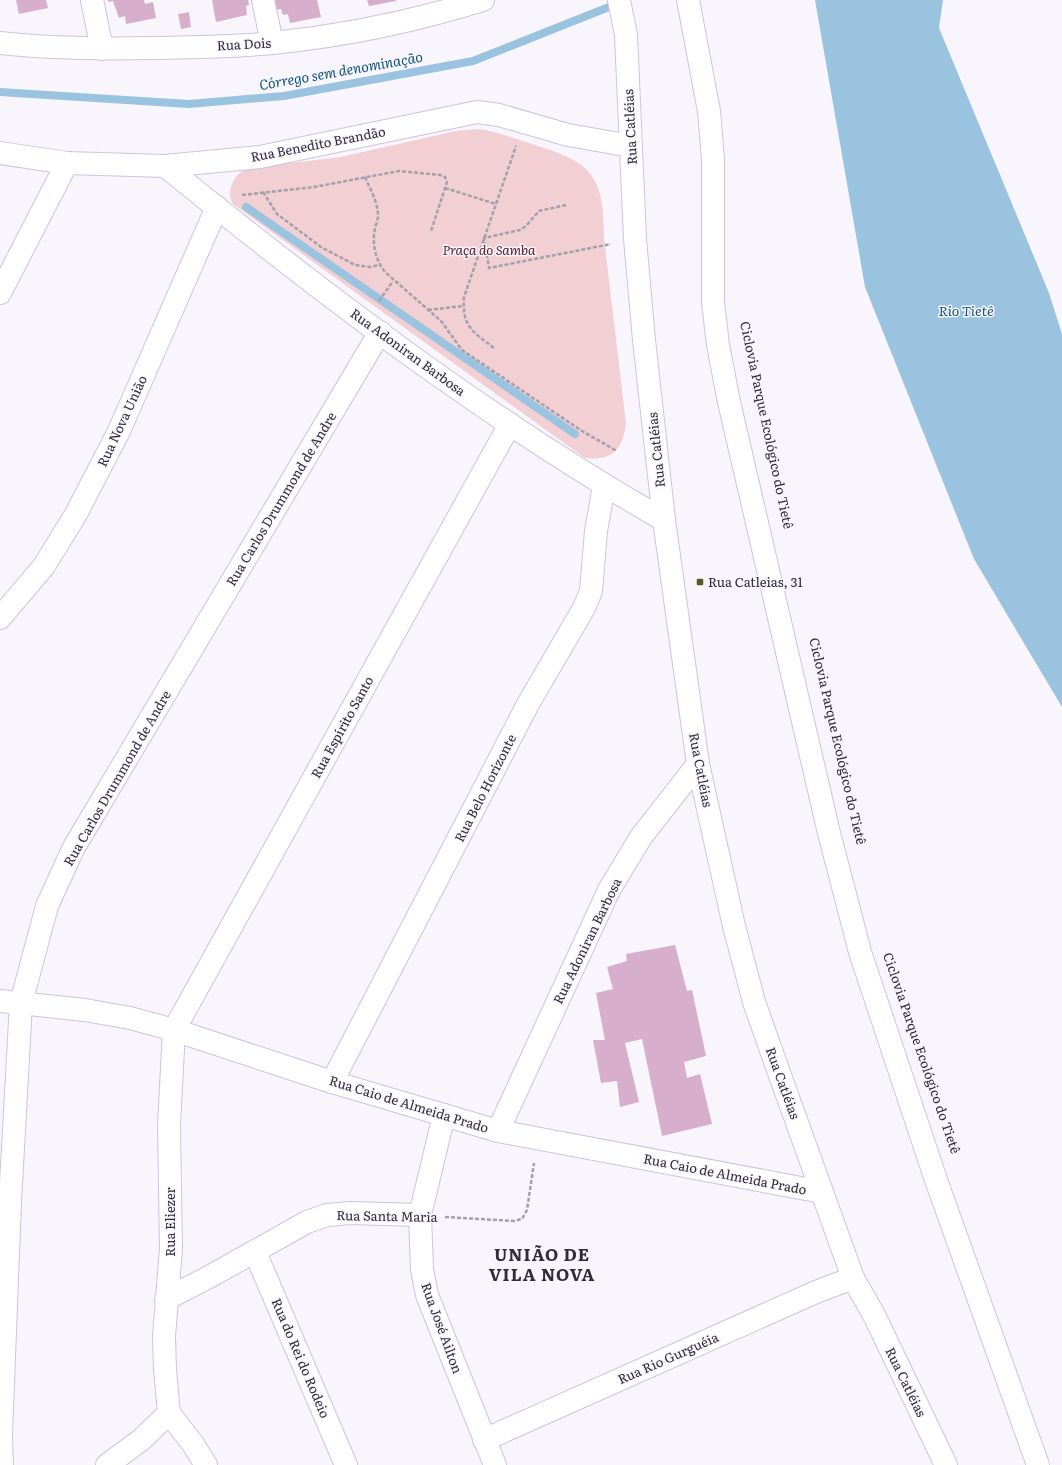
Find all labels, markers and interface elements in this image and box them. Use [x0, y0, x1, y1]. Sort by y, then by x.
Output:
street label: Rua Dois [216, 33, 272, 54]
water label: Córrego sem denominação [257, 46, 424, 94]
street label: Rua Catléias [618, 89, 641, 165]
street label: Rua Benedito Brandão [249, 121, 387, 166]
park label: Praça do Samba [443, 240, 536, 259]
water label: Rio Tietê [938, 300, 994, 320]
street label: Rua Adoniran Barbosa [347, 303, 470, 400]
street label: Ciclovia Parque Ecológico do Tietê [736, 319, 799, 531]
street label: Rua Nova União [92, 371, 151, 470]
street label: Rua Carlos Drummond de Andre [221, 408, 340, 589]
street label: Rua Catléias [642, 411, 669, 489]
place label: Rua Catleias, 31 [708, 572, 803, 591]
marker: Rua Catleias, 31 [695, 577, 705, 587]
street label: Ciclovia Parque Ecológico do Tietê [805, 636, 872, 846]
street label: Rua Espírito Santo [306, 672, 378, 781]
street label: Rua Carlos Drummond de Andre [58, 686, 175, 869]
street label: Rua Belo Horizonte [449, 730, 520, 845]
street label: Rua Catléias [685, 731, 718, 809]
street label: Rua Adoniran Barbosa [548, 875, 625, 1007]
street label: Ciclovia Parque Ecológico do Tietê [879, 950, 966, 1156]
street label: Rua Catléias [762, 1044, 805, 1122]
street label: Rua Caio de Almeida Prado [327, 1070, 492, 1137]
street label: Rua Caio de Almeida Prado [642, 1148, 809, 1199]
street label: Rua Eliezer [160, 1186, 179, 1257]
street label: Rua Santa Maria [336, 1205, 438, 1226]
district label: UNIÃO DE VILA NOVA [489, 1241, 595, 1286]
street label: Rua José Ailton [417, 1280, 468, 1376]
street label: Rua do Rei do Rodeio [268, 1295, 335, 1421]
street label: Rua Rio Gurguéia [614, 1327, 721, 1388]
street label: Rua Catléias [881, 1344, 932, 1420]

